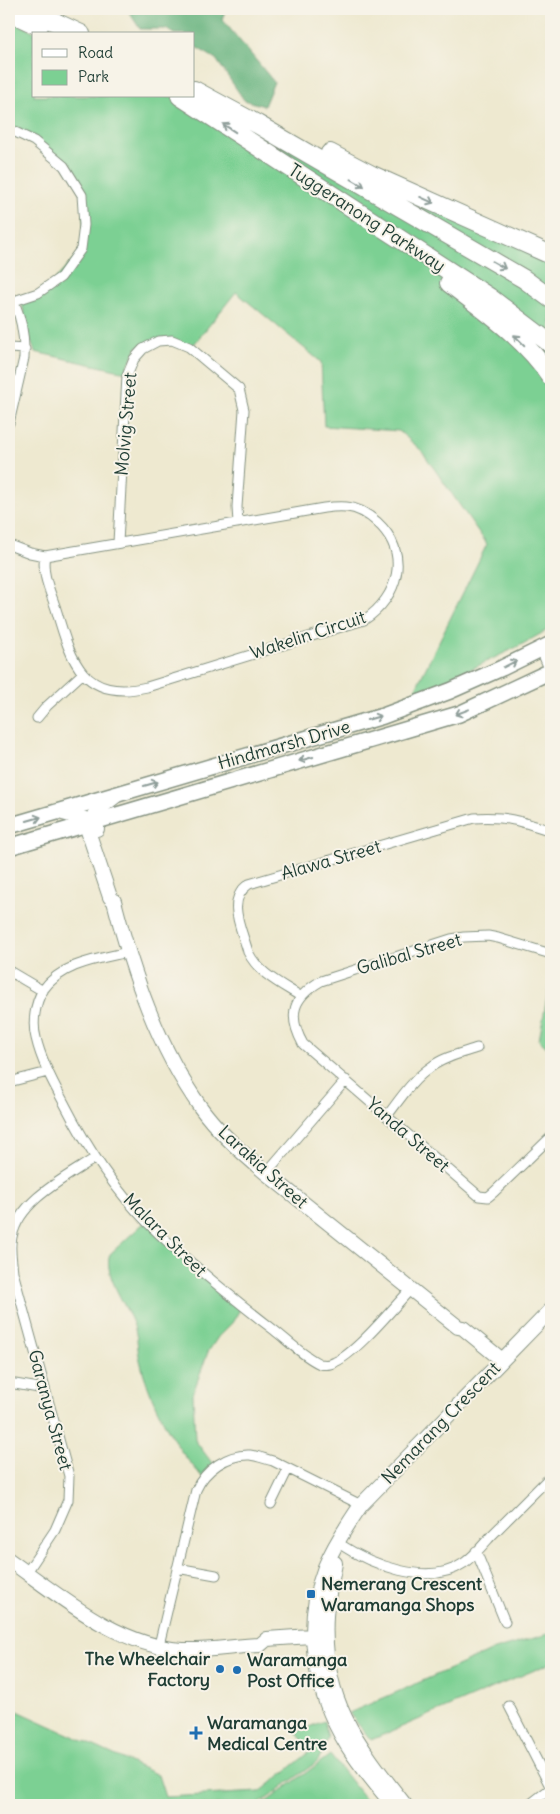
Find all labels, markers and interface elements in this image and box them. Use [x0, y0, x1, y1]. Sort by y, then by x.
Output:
legend [32, 32, 195, 98]
text: Road [78, 43, 113, 62]
text: Park [78, 67, 109, 86]
one-way arrow [222, 123, 236, 133]
street label: Tuggeranong Parkway [284, 158, 450, 277]
one-way arrow [351, 178, 365, 188]
one-way arrow [419, 196, 434, 206]
one-way arrow [491, 260, 505, 270]
one-way arrow [513, 334, 525, 347]
street label: Molvig Street [110, 371, 141, 477]
street label: Wakelin Circuit [247, 605, 369, 664]
one-way arrow [502, 659, 517, 668]
one-way arrow [455, 708, 470, 718]
one-way arrow [366, 713, 382, 723]
street label: Hindmarsh Drive [215, 715, 353, 774]
one-way arrow [298, 755, 314, 765]
one-way arrow [143, 779, 159, 789]
one-way arrow [25, 814, 41, 824]
street label: Alawa Street [278, 834, 383, 885]
street label: Galibal Street [354, 928, 464, 979]
street label: Yanda Street [362, 1092, 455, 1177]
street label: Larakia Street [214, 1120, 313, 1213]
street label: Malara Street [119, 1188, 212, 1281]
street label: Garanya Street [23, 1347, 78, 1473]
street label: Nemarang Crescent [376, 1357, 505, 1489]
place label: Nemerang Crescent Waramanga Shops [321, 1572, 483, 1616]
marker: Nemerang Crescent Waramanga Shops [305, 1588, 317, 1600]
place label: The Wheelchair Factory [85, 1647, 211, 1691]
place label: Waramanga Post Office [247, 1648, 347, 1692]
marker: The Wheelchair Factory [214, 1663, 226, 1675]
marker: Waramanga Post Office [231, 1664, 243, 1676]
place label: Waramanga Medical Centre [207, 1711, 328, 1755]
marker: Waramanga Medical Centre [189, 1726, 203, 1740]

